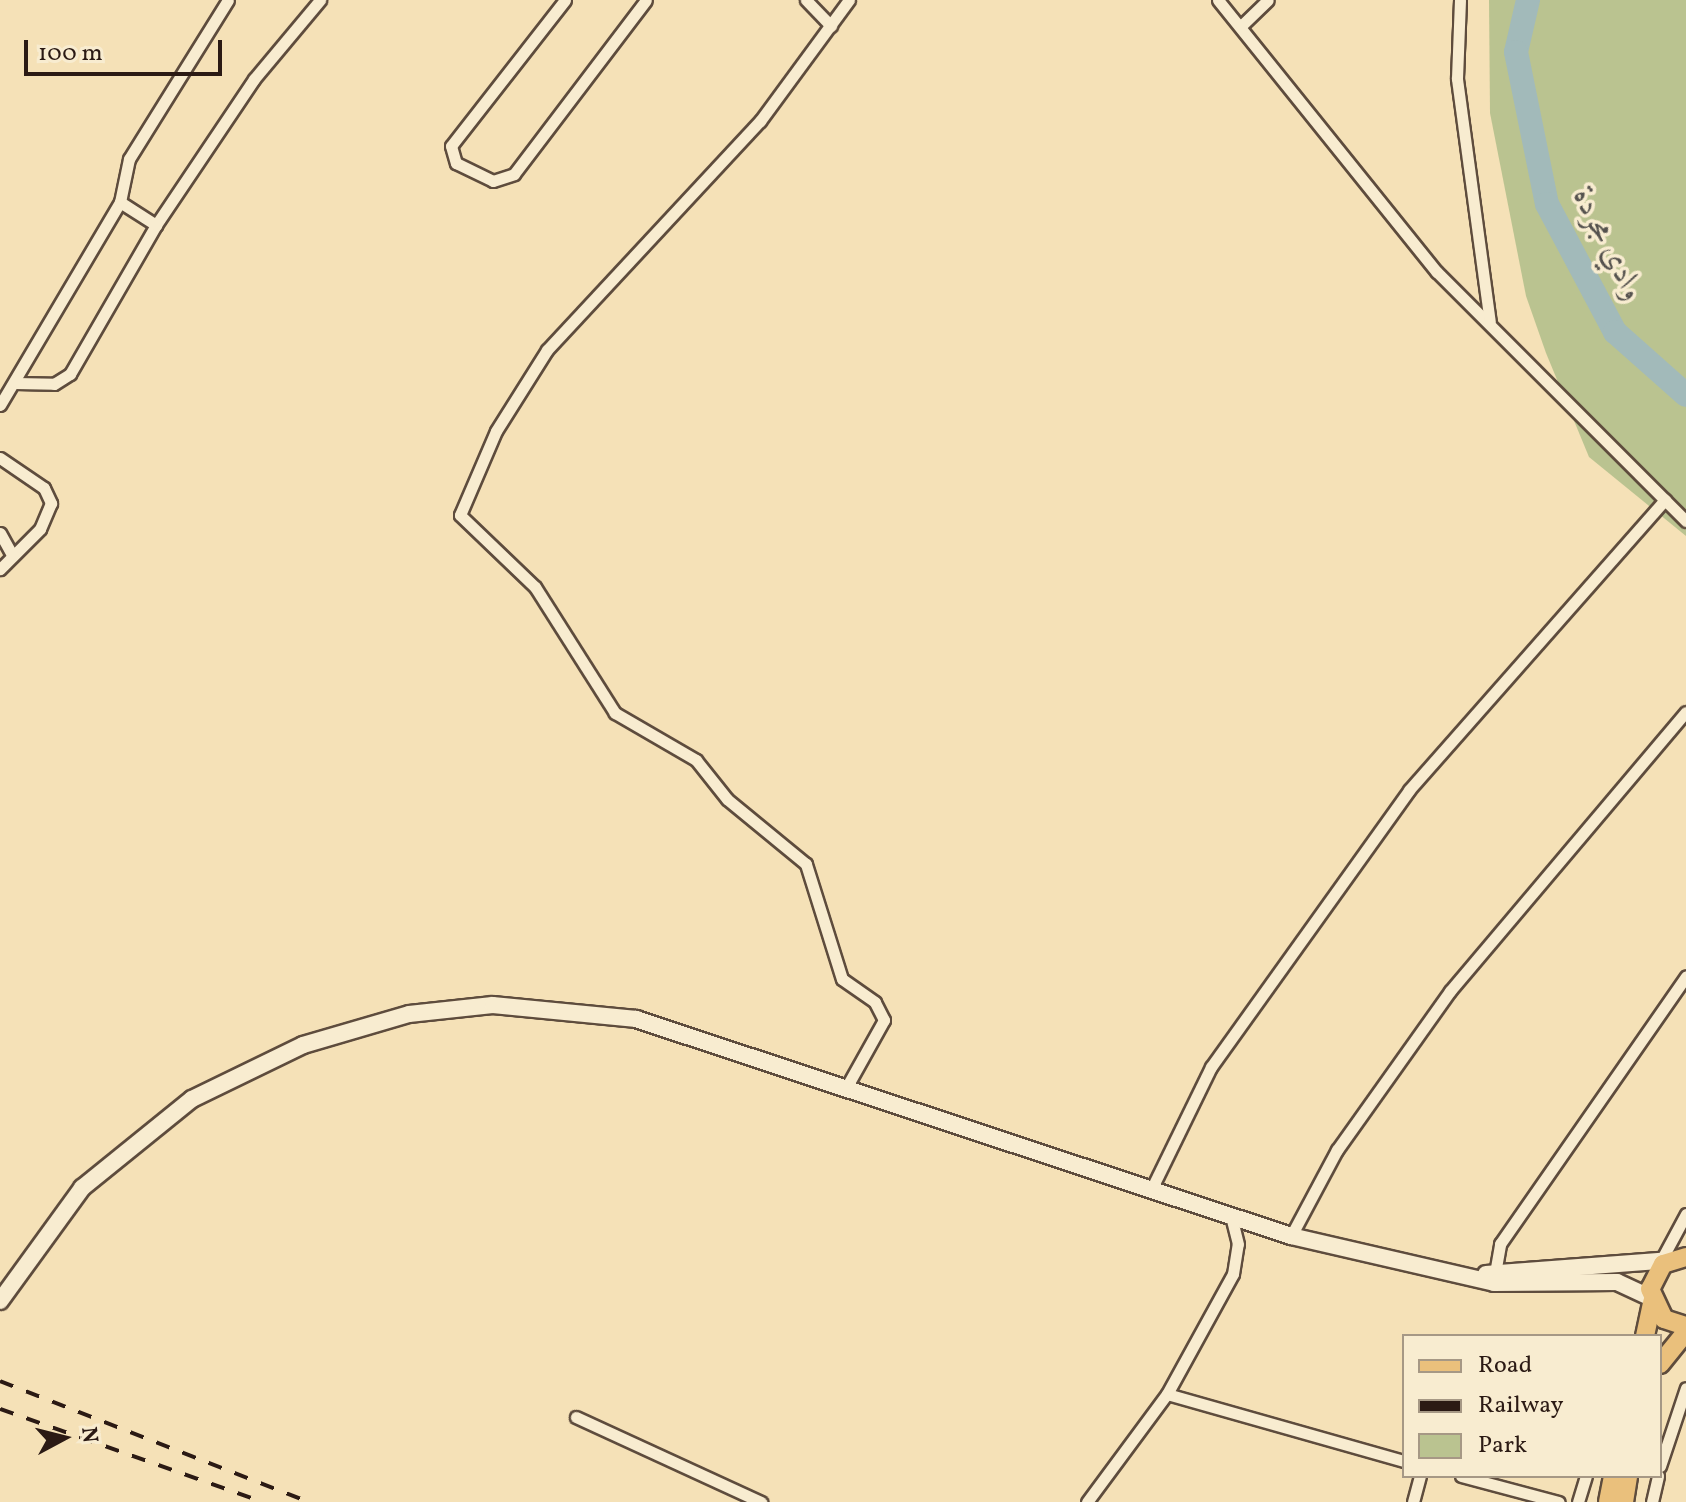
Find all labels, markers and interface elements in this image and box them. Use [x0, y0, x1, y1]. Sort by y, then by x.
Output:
scale bar [28, 24, 226, 74]
text: 100 m [38, 37, 103, 71]
water label: وادي مجردة [1562, 182, 1652, 308]
legend [1402, 1334, 1662, 1478]
text: Road [1478, 1349, 1532, 1383]
text: Railway [1478, 1389, 1564, 1423]
north arrow [24, 1398, 104, 1478]
text: N [72, 1425, 105, 1445]
text: Park [1478, 1429, 1527, 1463]

